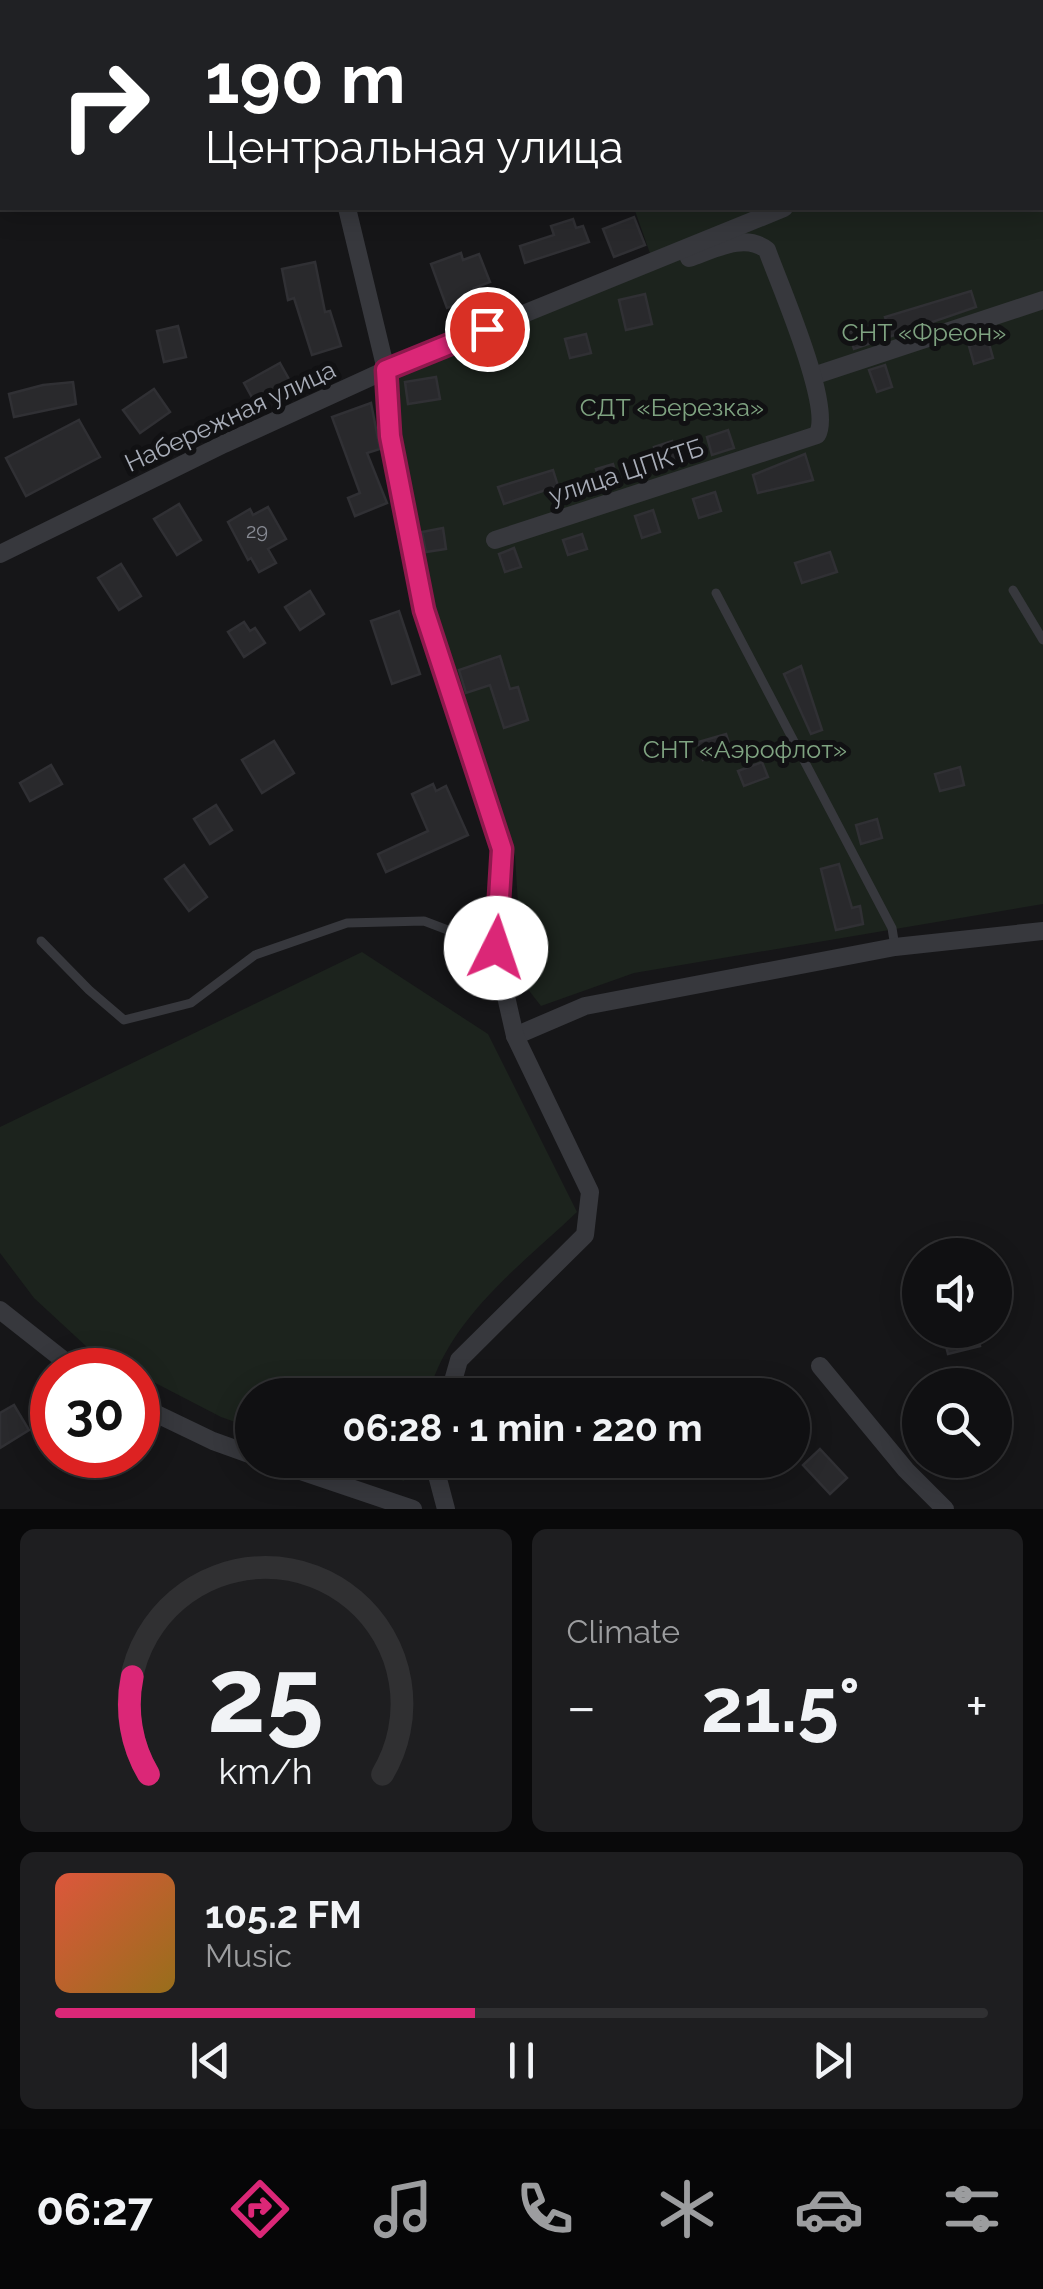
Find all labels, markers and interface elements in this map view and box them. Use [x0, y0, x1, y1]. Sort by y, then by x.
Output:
text: 190 m [205, 37, 406, 119]
icon: right [40, 40, 170, 170]
text: Центральная улица [205, 121, 624, 174]
pin [445, 287, 530, 372]
icon: arrive [460, 302, 515, 357]
park label: СНТ «Фреон» [842, 317, 1006, 347]
street label: Набережная улица [120, 354, 340, 478]
park label: СДТ «Березка» [580, 392, 764, 422]
street label: улица ЦПКТБ [545, 432, 707, 510]
house number: 29 [246, 519, 268, 543]
park label: СНТ «Аэрофлот» [643, 734, 847, 764]
position arrow [444, 896, 548, 1000]
map controls [902, 1238, 1012, 1478]
button: sound [902, 1238, 1012, 1348]
speed limit sign: 30 [30, 1348, 160, 1478]
button: search [902, 1368, 1012, 1478]
text: 06:28 · 1 min · 220 m [342, 1405, 703, 1450]
text: Climate [567, 1613, 680, 1650]
text: 25 [208, 1634, 324, 1756]
text: 21.5° [701, 1661, 860, 1750]
text: − [567, 1674, 596, 1739]
text: + [965, 1674, 988, 1739]
text: km/h [219, 1750, 313, 1792]
text: 105.2 FM [205, 1892, 362, 1937]
text: Music [205, 1937, 292, 1974]
icon: previous [183, 2033, 238, 2088]
icon: pause [494, 2033, 549, 2088]
icon: next [805, 2033, 860, 2088]
icon: directions [225, 2174, 295, 2244]
icon: music [368, 2174, 438, 2244]
icon: phone [510, 2174, 580, 2244]
icon: climate [652, 2174, 722, 2244]
icon: car [794, 2174, 864, 2244]
icon: filters [937, 2174, 1007, 2244]
text: 06:27 [36, 2183, 153, 2236]

